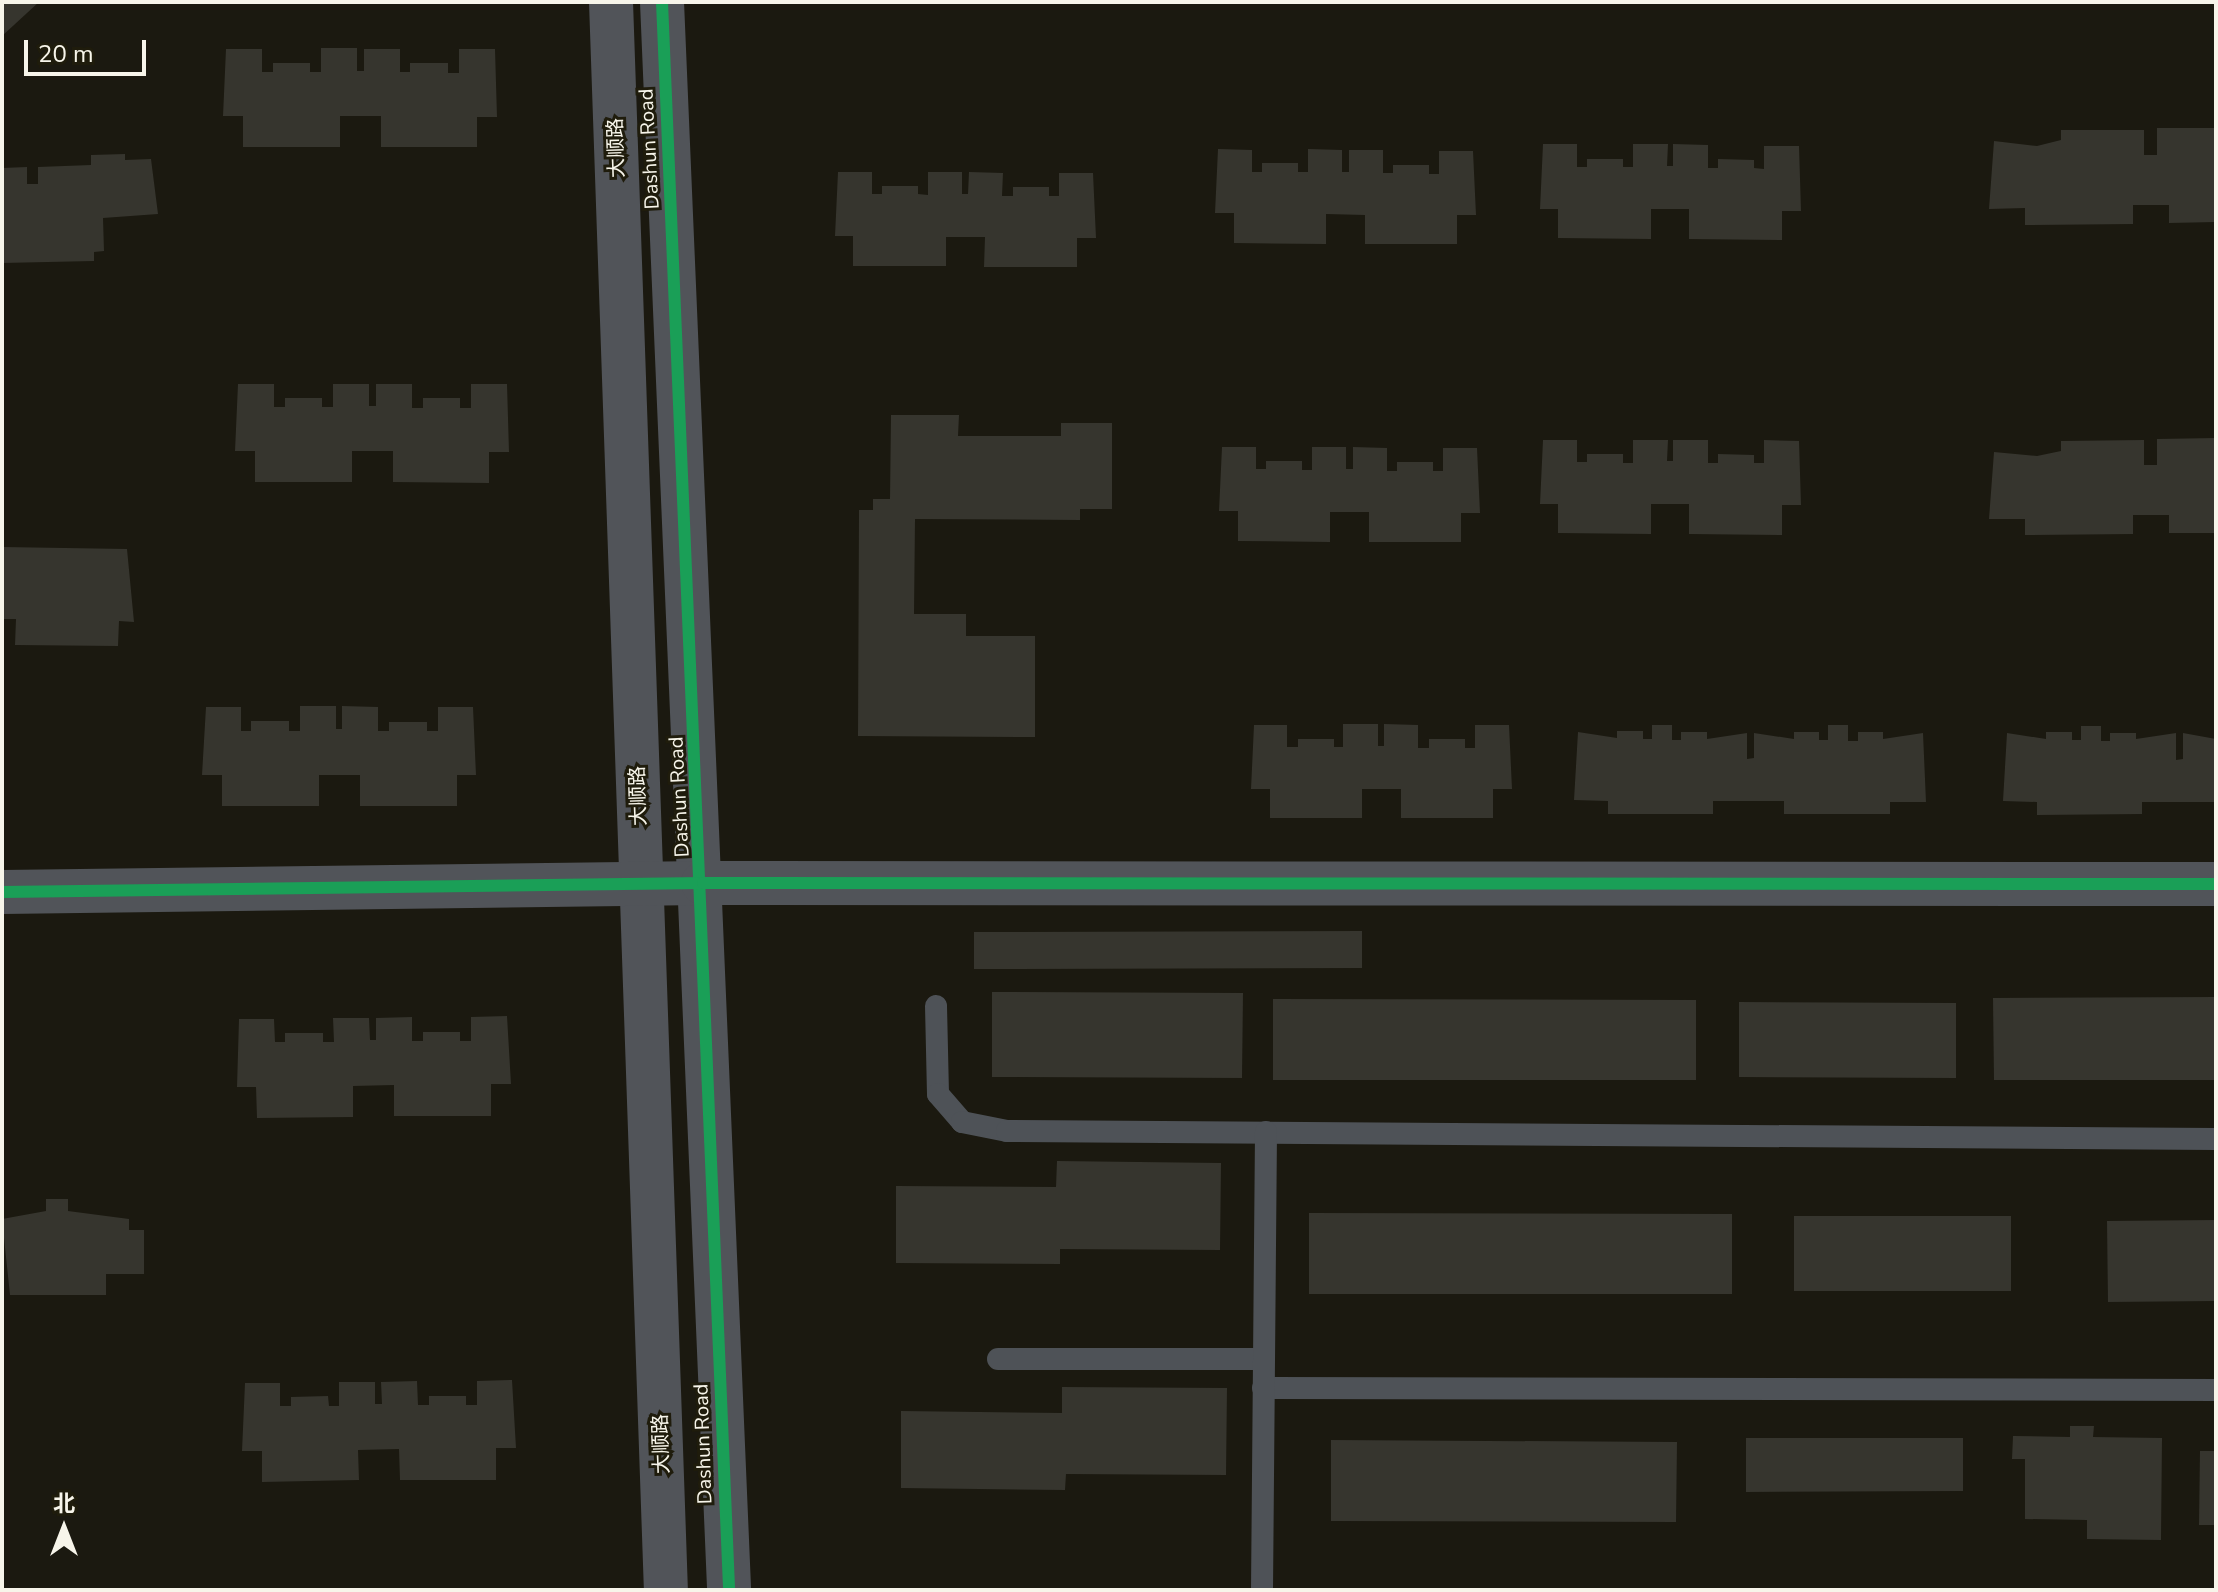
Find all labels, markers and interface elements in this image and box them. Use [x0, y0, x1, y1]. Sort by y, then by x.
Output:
scale bar [28, 24, 150, 74]
text: 20 m [38, 38, 94, 70]
street label: Dashun Road [634, 88, 664, 210]
street label: 大顺路 [603, 118, 629, 178]
street label: Dashun Road [664, 736, 694, 858]
street label: 大顺路 [625, 766, 651, 826]
street label: Dashun Road [689, 1383, 717, 1505]
street label: 大顺路 [648, 1414, 674, 1474]
north arrow [24, 1488, 104, 1568]
text: 北 [53, 1489, 75, 1519]

